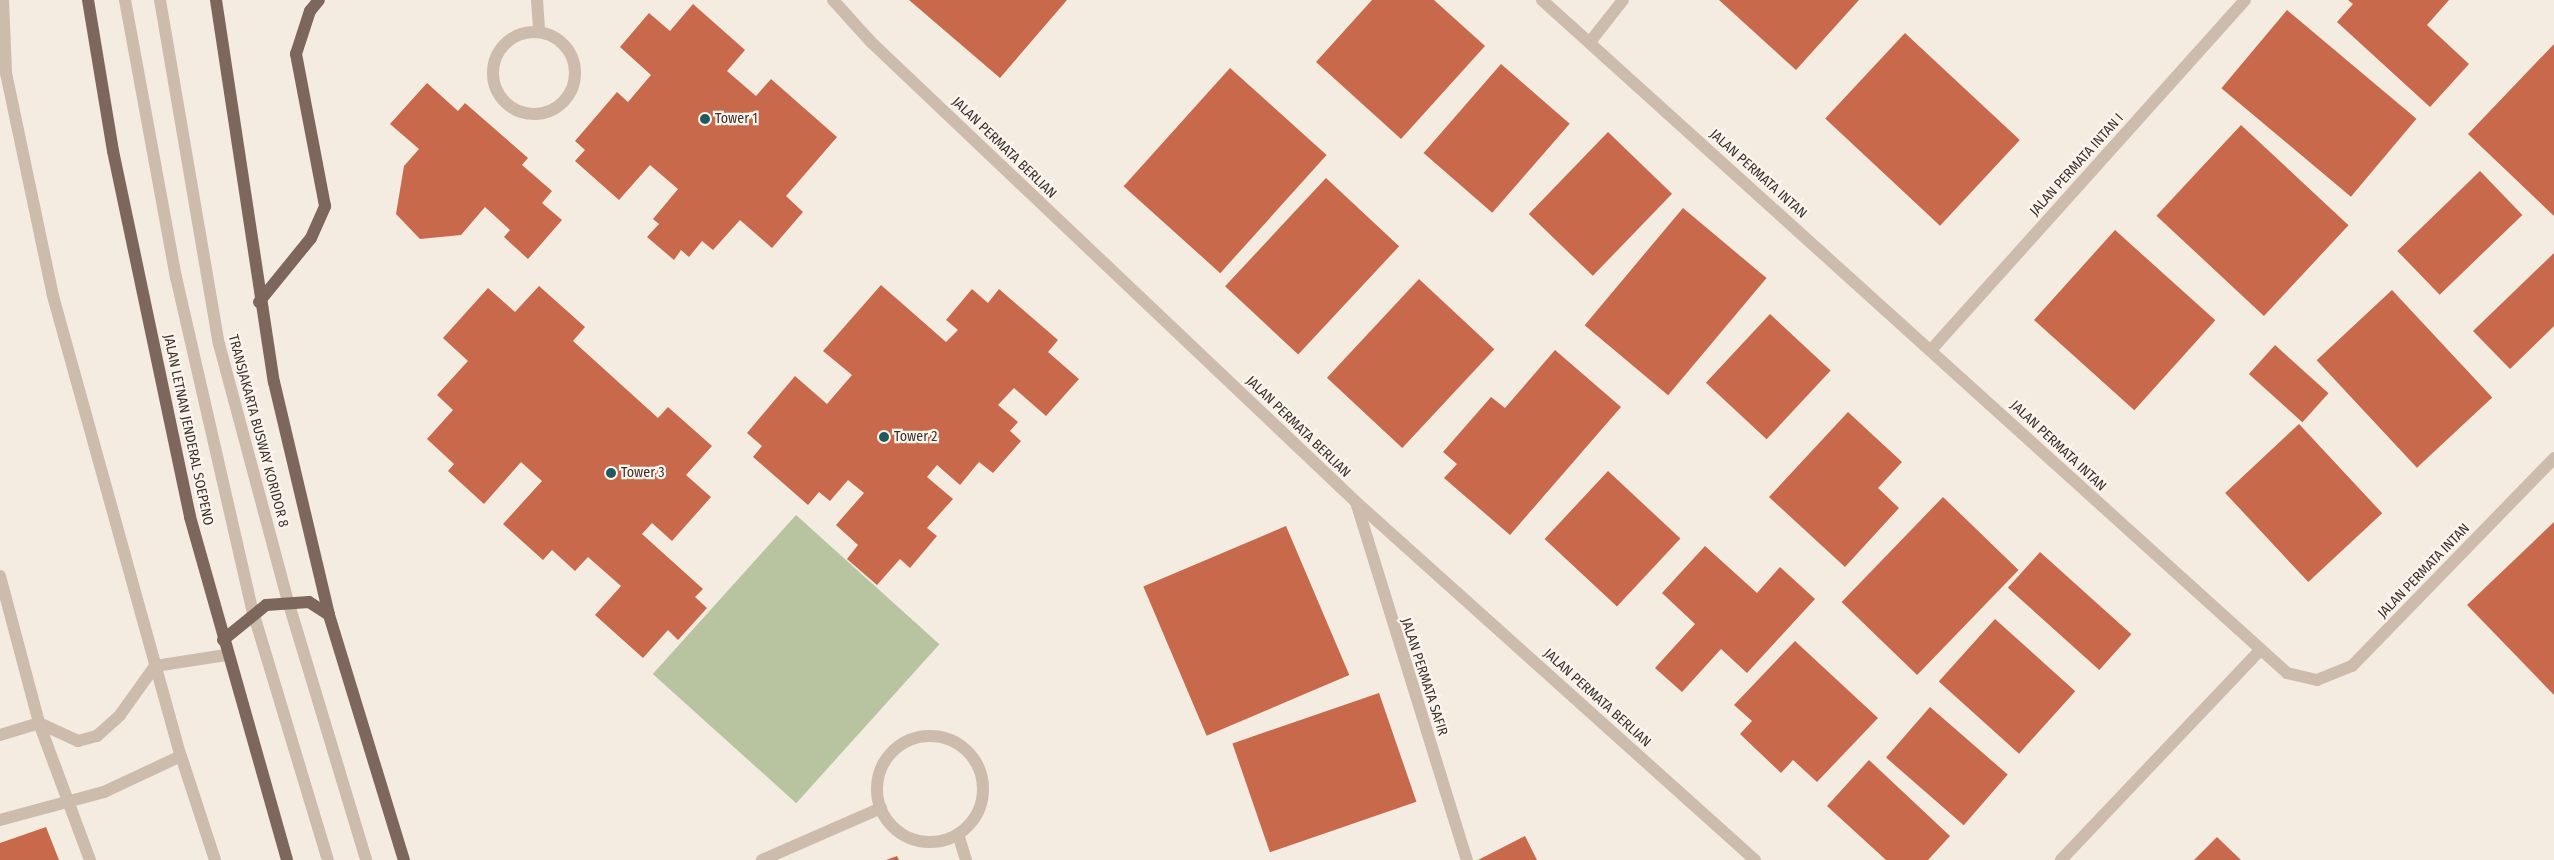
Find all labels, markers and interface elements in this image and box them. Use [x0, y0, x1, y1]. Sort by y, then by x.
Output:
street label: JALAN PERMATA BERLIAN [948, 94, 1060, 202]
street label: JALAN PERMATA INTAN I [2027, 110, 2127, 220]
place label: Tower 1 [715, 111, 758, 127]
marker: Tower 1 [699, 113, 711, 125]
street label: JALAN PERMATA INTAN [1706, 126, 1810, 222]
street label: JALAN LETNAN JENDERAL SOEPENO [160, 333, 216, 527]
street label: TRANSJAKARTA BUSWAY KORIDOR 8 [224, 333, 292, 529]
street label: JALAN PERMATA BERLIAN [1242, 373, 1354, 481]
street label: JALAN PERMATA INTAN [2007, 397, 2109, 495]
place label: Tower 2 [894, 429, 938, 445]
marker: Tower 2 [878, 431, 890, 443]
place label: Tower 3 [621, 465, 665, 481]
marker: Tower 3 [605, 467, 617, 479]
street label: JALAN PERMATA INTAN [2375, 520, 2473, 622]
street label: JALAN PERMATA SAFIR [1397, 616, 1451, 738]
street label: JALAN PERMATA BERLIAN [1540, 645, 1654, 751]

